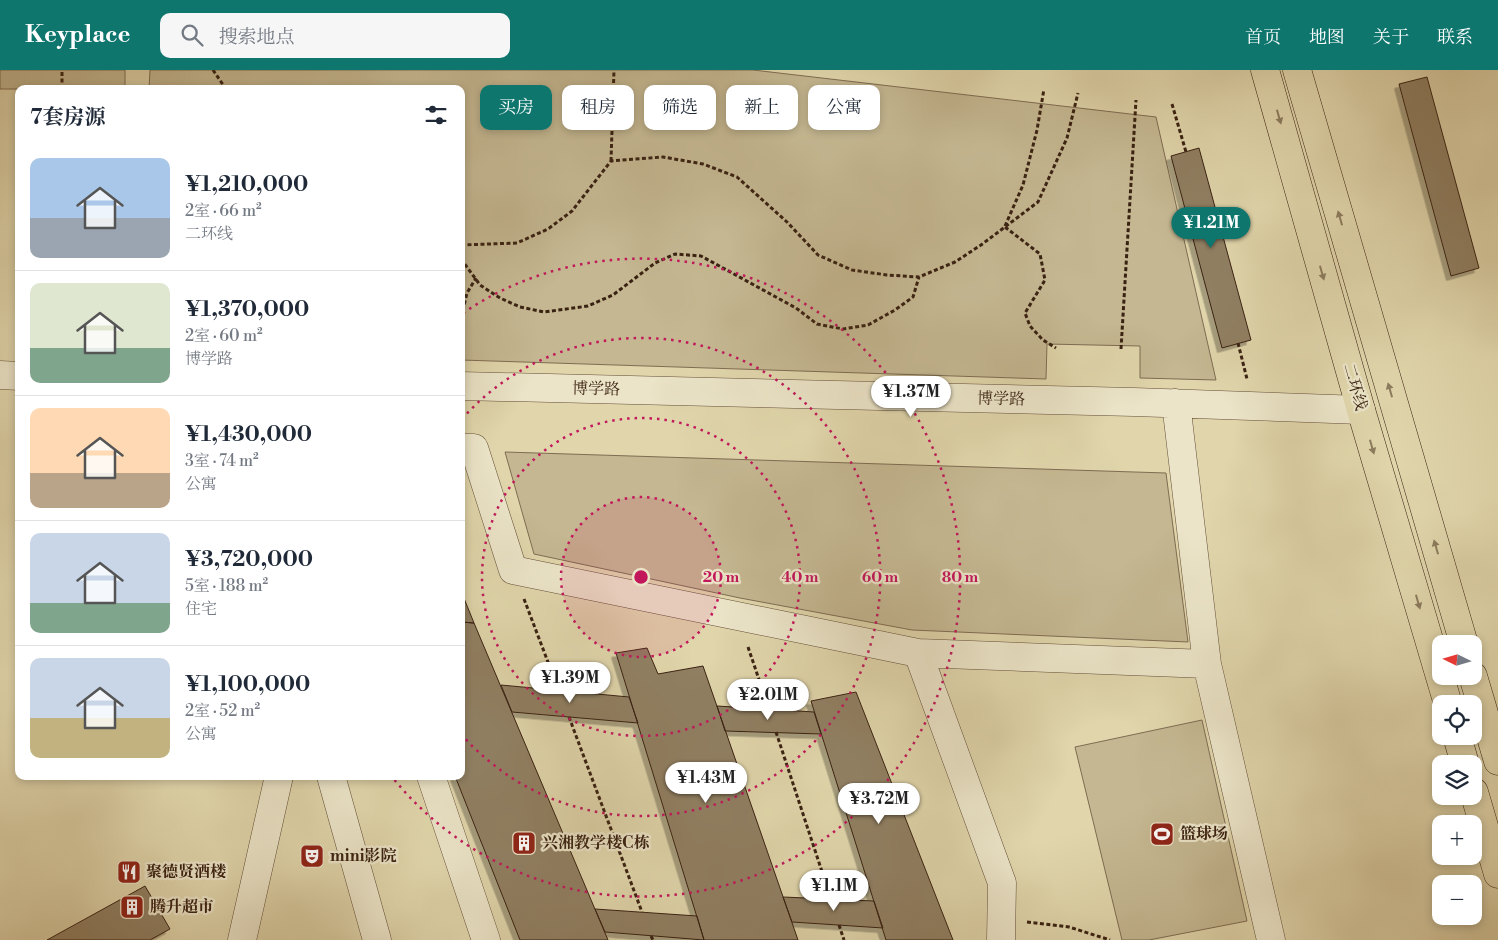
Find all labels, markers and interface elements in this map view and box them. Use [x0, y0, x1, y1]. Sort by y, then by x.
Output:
search box [160, 13, 510, 58]
text: Keyplace [25, 20, 130, 50]
icon: search [178, 21, 206, 49]
text: 搜索地点 [218, 25, 295, 49]
text: 首页 [1245, 26, 1281, 49]
text: 地图 [1309, 26, 1345, 49]
text: 关于 [1373, 26, 1409, 49]
text: 联系 [1437, 26, 1473, 49]
chip: 买房 [480, 85, 552, 130]
chip: 租房 [562, 85, 634, 130]
chip: 筛选 [644, 85, 716, 130]
chip: 新上 [726, 85, 798, 130]
chip: 公寓 [808, 85, 880, 130]
icon: filters [422, 101, 450, 129]
text: 7套房源 [30, 105, 105, 131]
one-way arrow [1275, 110, 1283, 125]
text: ¥1,210,000 [185, 172, 308, 198]
icon: home [70, 178, 130, 238]
text: 2室 · 66 m² [185, 201, 262, 221]
pin: ¥1.21M [1170, 206, 1252, 249]
one-way arrow [1336, 210, 1344, 225]
text: ¥1.21M [1182, 213, 1240, 233]
text: 二环线 [185, 224, 233, 244]
one-way arrow [1319, 266, 1327, 281]
text: ¥1,370,000 [185, 297, 309, 323]
icon: home [70, 303, 130, 363]
text: 2室 · 60 m² [185, 326, 263, 346]
text: 博学路 [185, 349, 233, 369]
street label: 二环线 [1339, 361, 1371, 413]
pin: ¥1.37M [870, 376, 952, 418]
street label: 博学路 [572, 379, 620, 399]
text: ¥1.37M [882, 382, 940, 402]
one-way arrow [1386, 383, 1394, 398]
street label: 博学路 [977, 389, 1025, 409]
text: ¥1,430,000 [185, 422, 312, 448]
icon: home [70, 428, 130, 488]
one-way arrow [1368, 439, 1376, 454]
text: 3室 · 74 m² [185, 451, 259, 471]
text: 公寓 [185, 474, 217, 494]
one-way arrow [1431, 539, 1439, 554]
text: ¥3,720,000 [185, 547, 313, 573]
icon: home [70, 553, 130, 613]
centre of rings [632, 568, 650, 586]
text: 20 m [703, 568, 740, 587]
text: 40 m [781, 568, 819, 587]
text: 60 m [862, 568, 899, 587]
text: 80 m [942, 568, 979, 587]
text: 5室 · 188 m² [185, 576, 268, 596]
one-way arrow [1414, 595, 1422, 610]
text: 住宅 [185, 599, 217, 619]
north arrow [1432, 635, 1482, 685]
map controls [1432, 635, 1482, 925]
pin: ¥1.39M [529, 662, 611, 704]
text: ¥1.39M [541, 668, 600, 688]
text: ¥1,100,000 [185, 672, 310, 698]
icon: home [70, 678, 130, 738]
pin: ¥2.01M [727, 678, 809, 721]
text: ¥2.01M [738, 685, 798, 705]
button: locate [1432, 695, 1482, 745]
text: 2室 · 52 m² [185, 701, 260, 721]
text: 公寓 [185, 724, 217, 744]
button: layers [1432, 755, 1482, 805]
pin: ¥1.43M [665, 762, 747, 804]
text: ¥1.43M [676, 768, 736, 788]
pin: ¥3.72M [838, 782, 920, 825]
text: ¥3.72M [849, 789, 909, 809]
button: + [1432, 815, 1482, 865]
sports icon: 篮球场 [1149, 821, 1175, 847]
place label: 篮球场 [1180, 824, 1228, 844]
building icon: 兴湘教学楼C栋 [511, 830, 537, 856]
place label: 兴湘教学楼C栋 [542, 833, 649, 853]
theatre icon: mini影院 [299, 843, 325, 869]
place label: mini影院 [330, 846, 397, 866]
restaurant icon: 聚德贤酒楼 [116, 859, 142, 885]
place label: 聚德贤酒楼 [146, 862, 226, 882]
pin: ¥1.1M [799, 870, 869, 912]
button: − [1432, 875, 1482, 925]
text: ¥1.1M [810, 876, 858, 896]
building icon: 腾升超市 [119, 894, 145, 920]
place label: 腾升超市 [150, 897, 214, 917]

